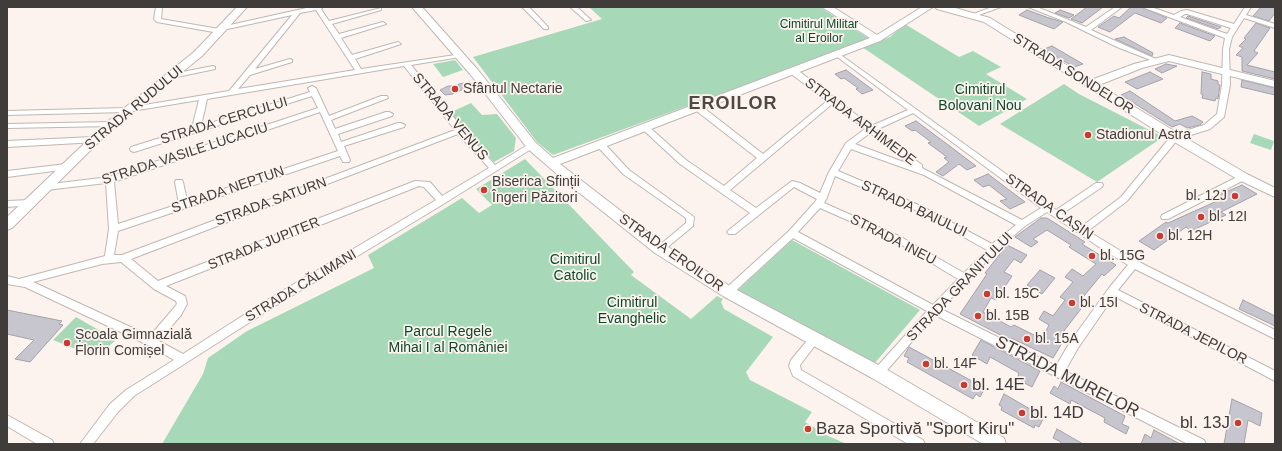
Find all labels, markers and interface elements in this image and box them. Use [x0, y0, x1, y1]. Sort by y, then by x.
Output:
park label: Cimitirul Militar al Eroilor [780, 18, 858, 46]
street label: STRADA SONDELOR [1010, 30, 1136, 118]
street label: STRADA RUDULUI [82, 62, 186, 154]
street label: STRADA VENUS [409, 70, 491, 164]
street label: STRADA ARHIMEDE [801, 75, 919, 169]
place label: Sfântul Nectarie [463, 81, 563, 97]
park label: Cimitirul Bolovani Nou [938, 82, 1022, 114]
marker: Sfântul Nectarie [450, 84, 460, 94]
district label: EROILOR [688, 93, 778, 115]
street label: STRADA CERCULUI [158, 94, 290, 148]
street label: STRADA VASILE LUCACIU [100, 119, 270, 189]
place label: Stadionul Astra [1096, 127, 1191, 143]
marker: Stadionul Astra [1083, 130, 1093, 140]
street label: STRADA NEPTUN [169, 163, 287, 217]
street label: STRADA CAȘIN [1002, 170, 1096, 244]
street label: STRADA SATURN [213, 174, 329, 230]
place label: Biserica Sfinții Îngeri Păzitori [492, 174, 580, 206]
street label: STRADA BAIULUI [858, 177, 970, 241]
marker: Biserica Sfinții Îngeri Păzitori [479, 185, 489, 195]
place label: bl. 12J [1186, 188, 1227, 204]
marker: bl. 12J [1230, 191, 1240, 201]
place label: bl. 12I [1209, 209, 1247, 225]
street label: STRADA EROILOR [616, 211, 726, 295]
street label: STRADA INEU [847, 211, 939, 269]
marker: bl. 12I [1196, 212, 1206, 222]
street label: STRADA JUPITER [206, 214, 322, 274]
place label: bl. 12H [1168, 228, 1212, 244]
street label: STRADA GRANITULUI [903, 229, 1017, 345]
marker: bl. 12H [1155, 231, 1165, 241]
street label: STRADA CĂLIMANI [242, 246, 360, 326]
place label: bl. 15G [1100, 248, 1145, 264]
marker: bl. 15G [1087, 251, 1097, 261]
park label: Cimitirul Catolic [550, 252, 600, 284]
place label: bl. 15C [995, 286, 1039, 302]
marker: bl. 15C [982, 289, 992, 299]
park label: Cimitirul Evanghelic [598, 295, 666, 328]
place label: bl. 15I [1080, 295, 1118, 311]
marker: bl. 15I [1067, 298, 1077, 308]
street label: STRADA JEPILOR [1136, 299, 1250, 369]
place label: bl. 15B [986, 308, 1030, 324]
marker: bl. 15B [973, 311, 983, 321]
park label: Parcul Regele Mihai I al României [388, 324, 508, 356]
place label: Școala Gimnazială Florin Comișel [75, 327, 192, 360]
place label: bl. 15A [1035, 331, 1079, 347]
street label: STRADA MURELOR [992, 332, 1142, 422]
marker: bl. 15A [1022, 334, 1032, 344]
marker: Școala Gimnazială Florin Comișel [62, 338, 72, 348]
place label: bl. 14F [934, 356, 977, 372]
marker: bl. 14F [921, 359, 931, 369]
place label: bl. 14E [972, 375, 1025, 395]
marker: bl. 14E [959, 380, 969, 390]
place label: bl. 14D [1030, 403, 1084, 423]
marker: bl. 14D [1017, 408, 1027, 418]
place label: bl. 13J [1180, 413, 1230, 433]
marker: bl. 13J [1233, 418, 1243, 428]
place label: Baza Sportivă "Sport Kiru" [816, 419, 1014, 439]
marker: Baza Sportivă "Sport Kiru" [803, 424, 813, 434]

